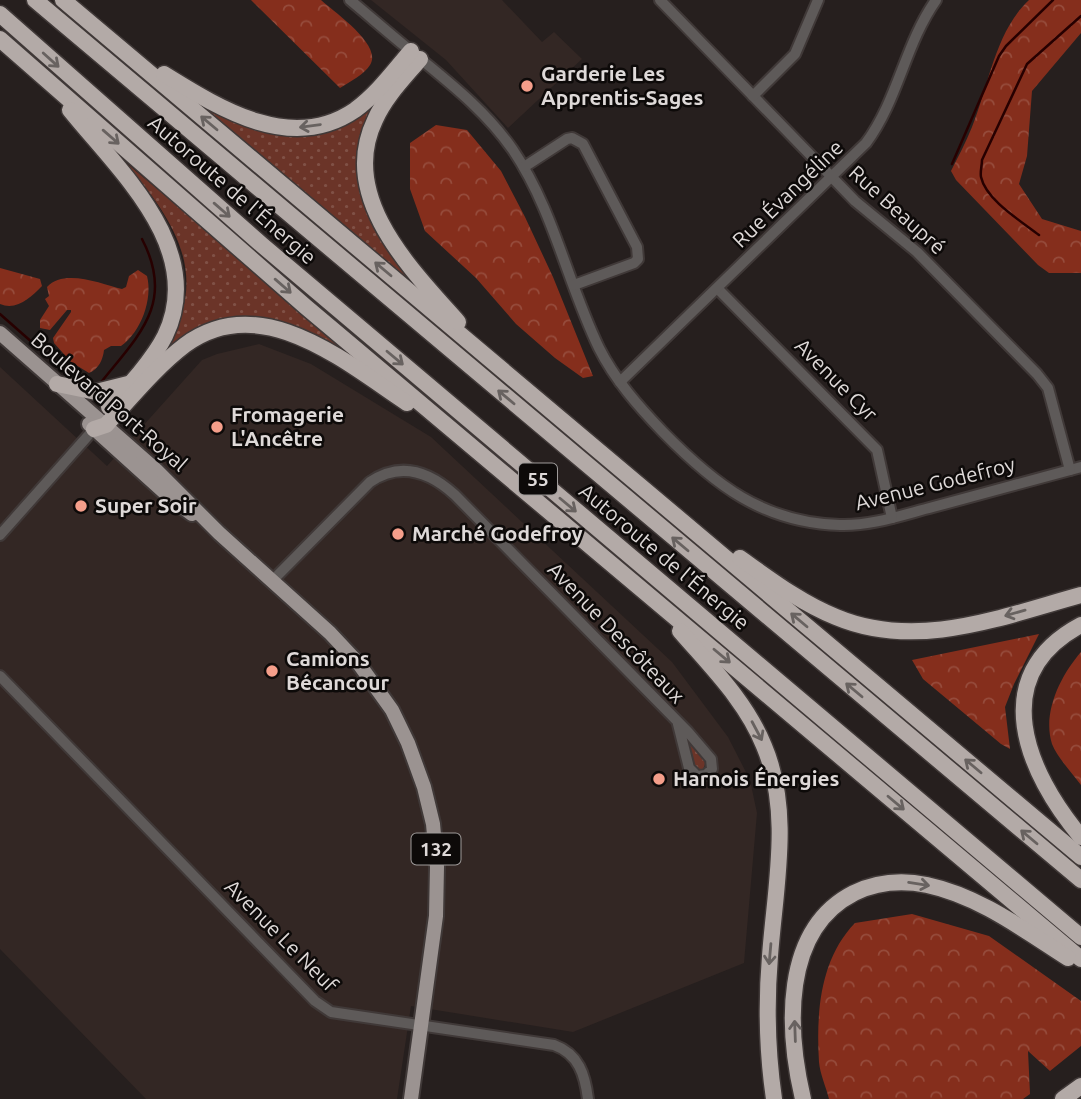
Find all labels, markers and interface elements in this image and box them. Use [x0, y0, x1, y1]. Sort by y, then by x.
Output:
one-way arrow [42, 51, 59, 68]
place label: Garderie Les Apprentis-Sages [541, 61, 703, 109]
marker: Garderie Les Apprentis-Sages [519, 78, 535, 94]
street label: Autoroute de l'Énergie [144, 110, 321, 269]
one-way arrow [200, 115, 218, 131]
one-way arrow [300, 119, 322, 132]
one-way arrow [102, 129, 120, 145]
street label: Rue Évangéline [727, 135, 847, 252]
street label: Rue Beaupré [845, 160, 951, 259]
one-way arrow [212, 202, 230, 218]
one-way arrow [374, 261, 392, 277]
one-way arrow [273, 278, 291, 294]
street label: Boulevard Port-Royal [27, 327, 193, 476]
street label: Avenue Cyr [791, 333, 883, 425]
one-way arrow [385, 350, 403, 366]
one-way arrow [498, 389, 516, 405]
place label: Fromagerie L'Ancêtre [231, 402, 344, 450]
marker: Fromagerie L'Ancêtre [209, 419, 225, 435]
street label: Avenue Godefroy [852, 452, 1017, 515]
road number: 55 [519, 464, 557, 494]
street label: Autoroute de l'Énergie [575, 478, 754, 634]
place label: Super Soir [95, 493, 197, 517]
one-way arrow [559, 497, 577, 513]
marker: Super Soir [73, 498, 89, 514]
place label: Marché Godefroy [412, 521, 583, 545]
marker: Marché Godefroy [390, 526, 406, 542]
one-way arrow [672, 536, 690, 552]
street label: Avenue Descôteaux [543, 557, 690, 708]
one-way arrow [1005, 608, 1027, 621]
one-way arrow [790, 612, 808, 627]
place label: Camions Bécancour [286, 646, 389, 694]
one-way arrow [713, 648, 731, 664]
marker: Camions Bécancour [264, 663, 280, 679]
one-way arrow [846, 683, 864, 698]
one-way arrow [751, 720, 765, 741]
one-way arrow [964, 758, 982, 774]
place label: Harnois Énergies [673, 766, 840, 790]
marker: Harnois Énergies [651, 771, 667, 787]
one-way arrow [887, 795, 905, 811]
one-way arrow [1020, 829, 1038, 844]
road number: 132 [412, 834, 460, 864]
street label: Avenue Le Neuf [220, 874, 344, 997]
one-way arrow [907, 878, 930, 891]
one-way arrow [763, 942, 776, 965]
one-way arrow [788, 1020, 801, 1043]

